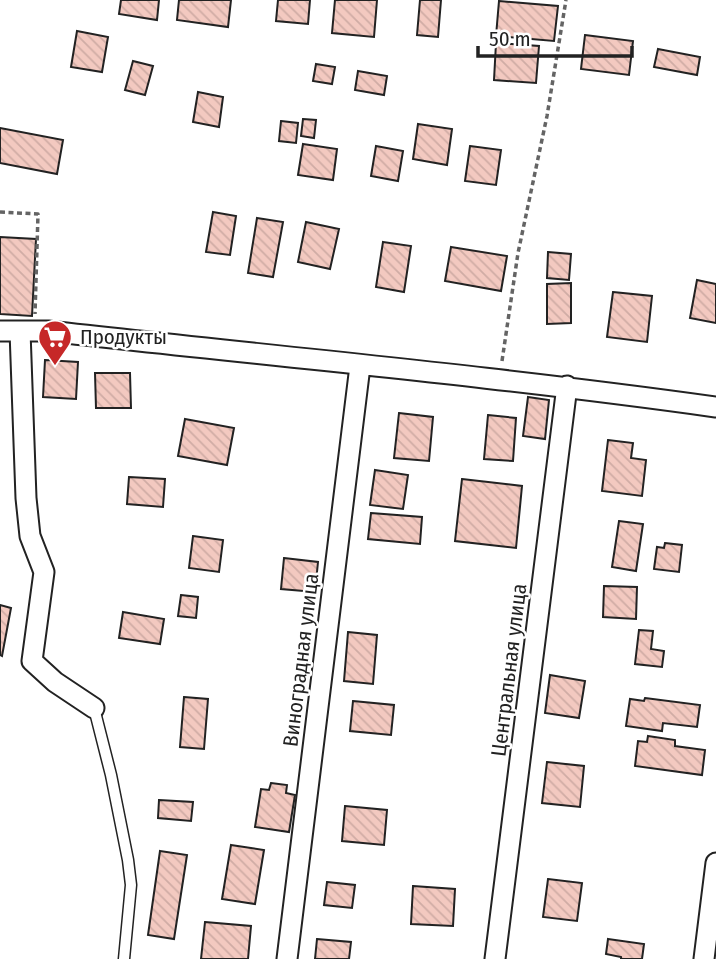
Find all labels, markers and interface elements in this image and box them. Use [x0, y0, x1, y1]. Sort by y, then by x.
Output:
scale bar [478, 14, 632, 58]
text: 50 m [489, 26, 531, 52]
supermarket icon: Продукты [36, 318, 74, 367]
place label: Продукты [80, 324, 167, 350]
street label: Виноградная улица [277, 572, 325, 748]
street label: Центральная улица [485, 582, 533, 758]

